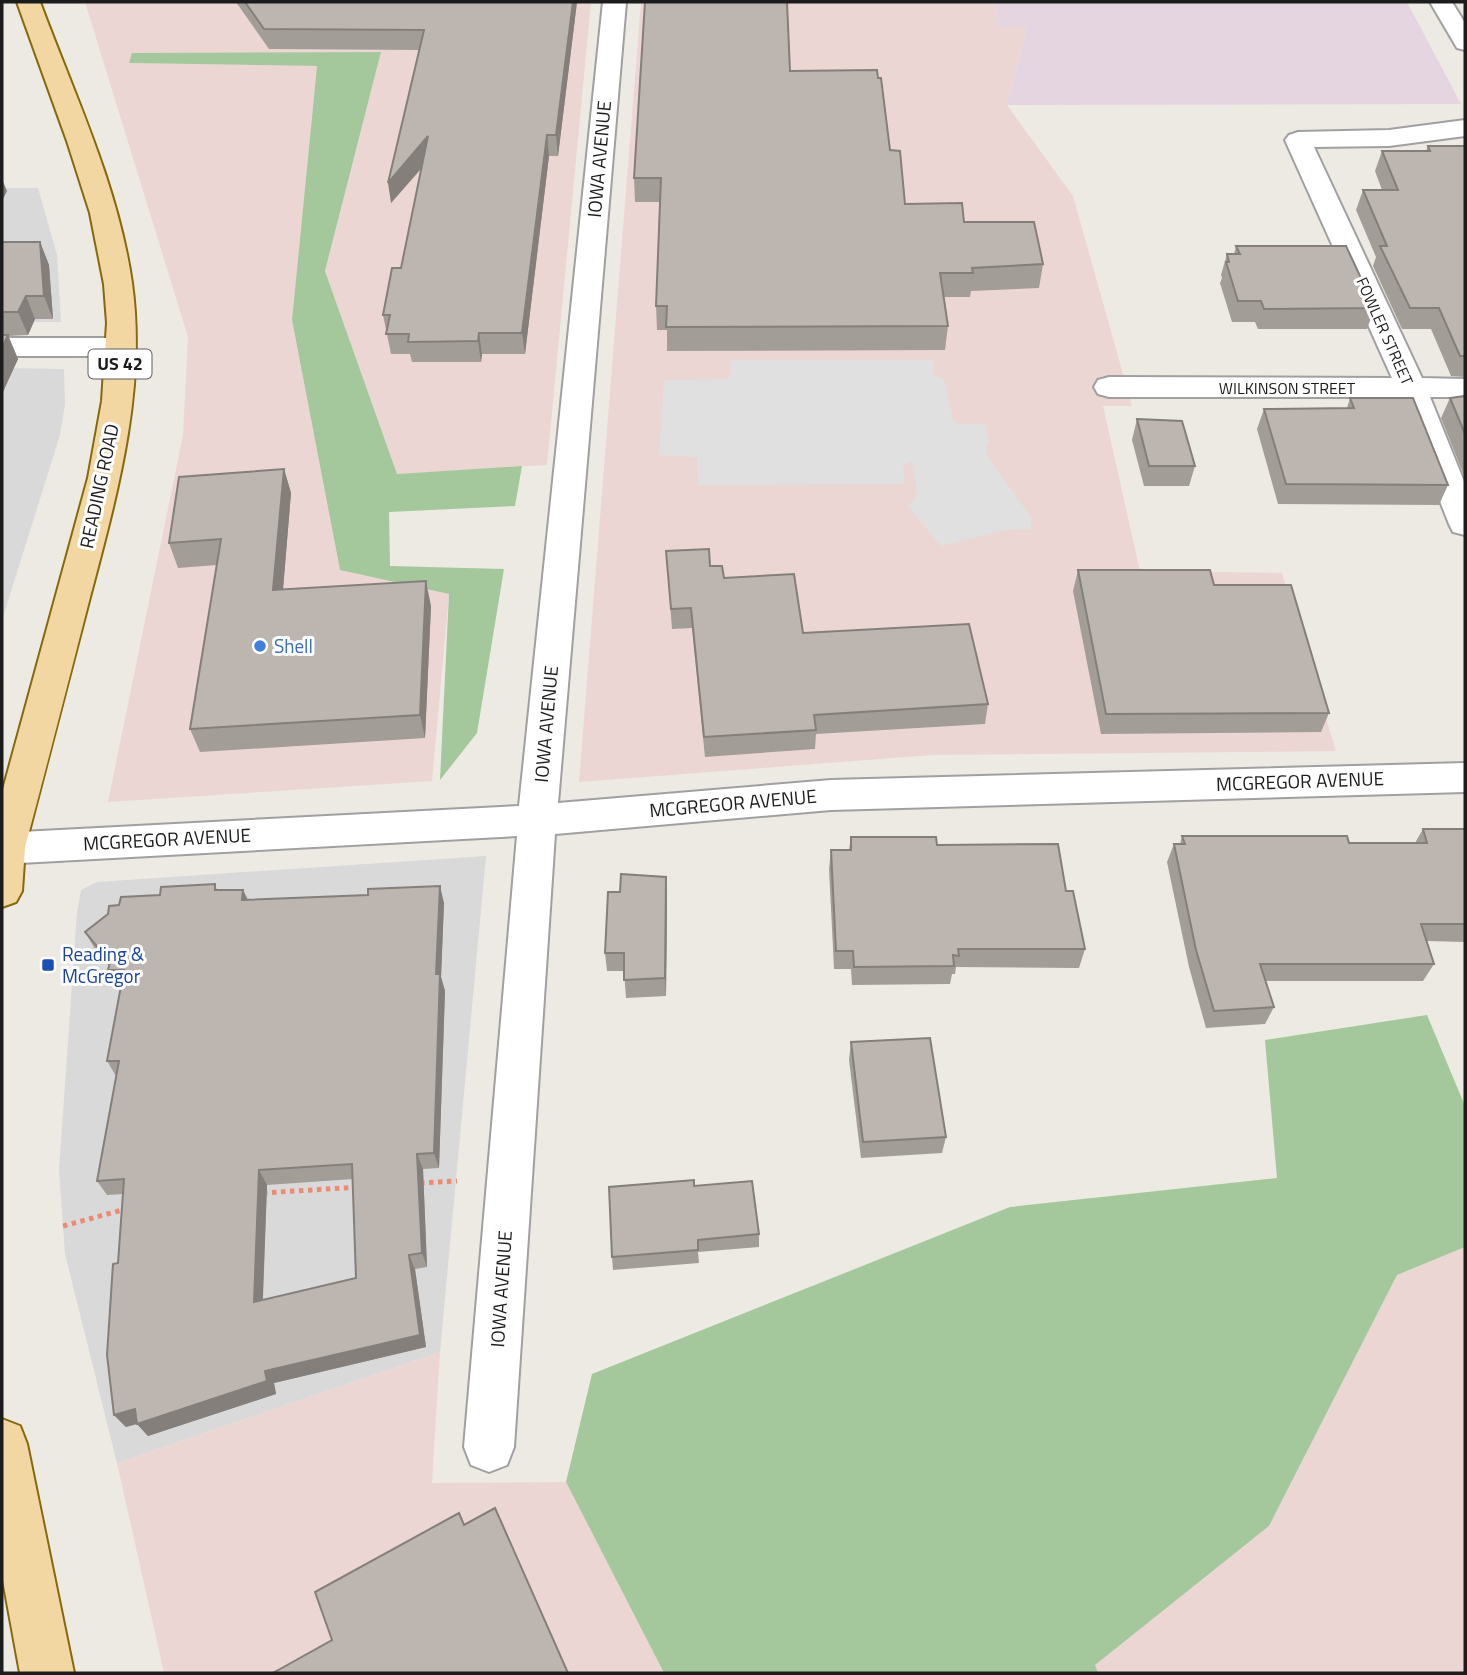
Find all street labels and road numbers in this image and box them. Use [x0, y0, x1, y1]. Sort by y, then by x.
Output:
street label: IOWA AVENUE [579, 99, 618, 219]
street label: FOWLER STREET [1350, 273, 1420, 389]
road number: US 42 [88, 350, 152, 378]
street label: WILKINSON STREET [1219, 376, 1356, 400]
street label: READING ROAD [71, 421, 126, 551]
street label: IOWA AVENUE [526, 664, 565, 784]
street label: MCGREGOR AVENUE [1216, 763, 1384, 798]
street label: MCGREGOR AVENUE [648, 781, 818, 824]
street label: MCGREGOR AVENUE [82, 820, 252, 857]
street label: IOWA AVENUE [482, 1230, 519, 1348]

